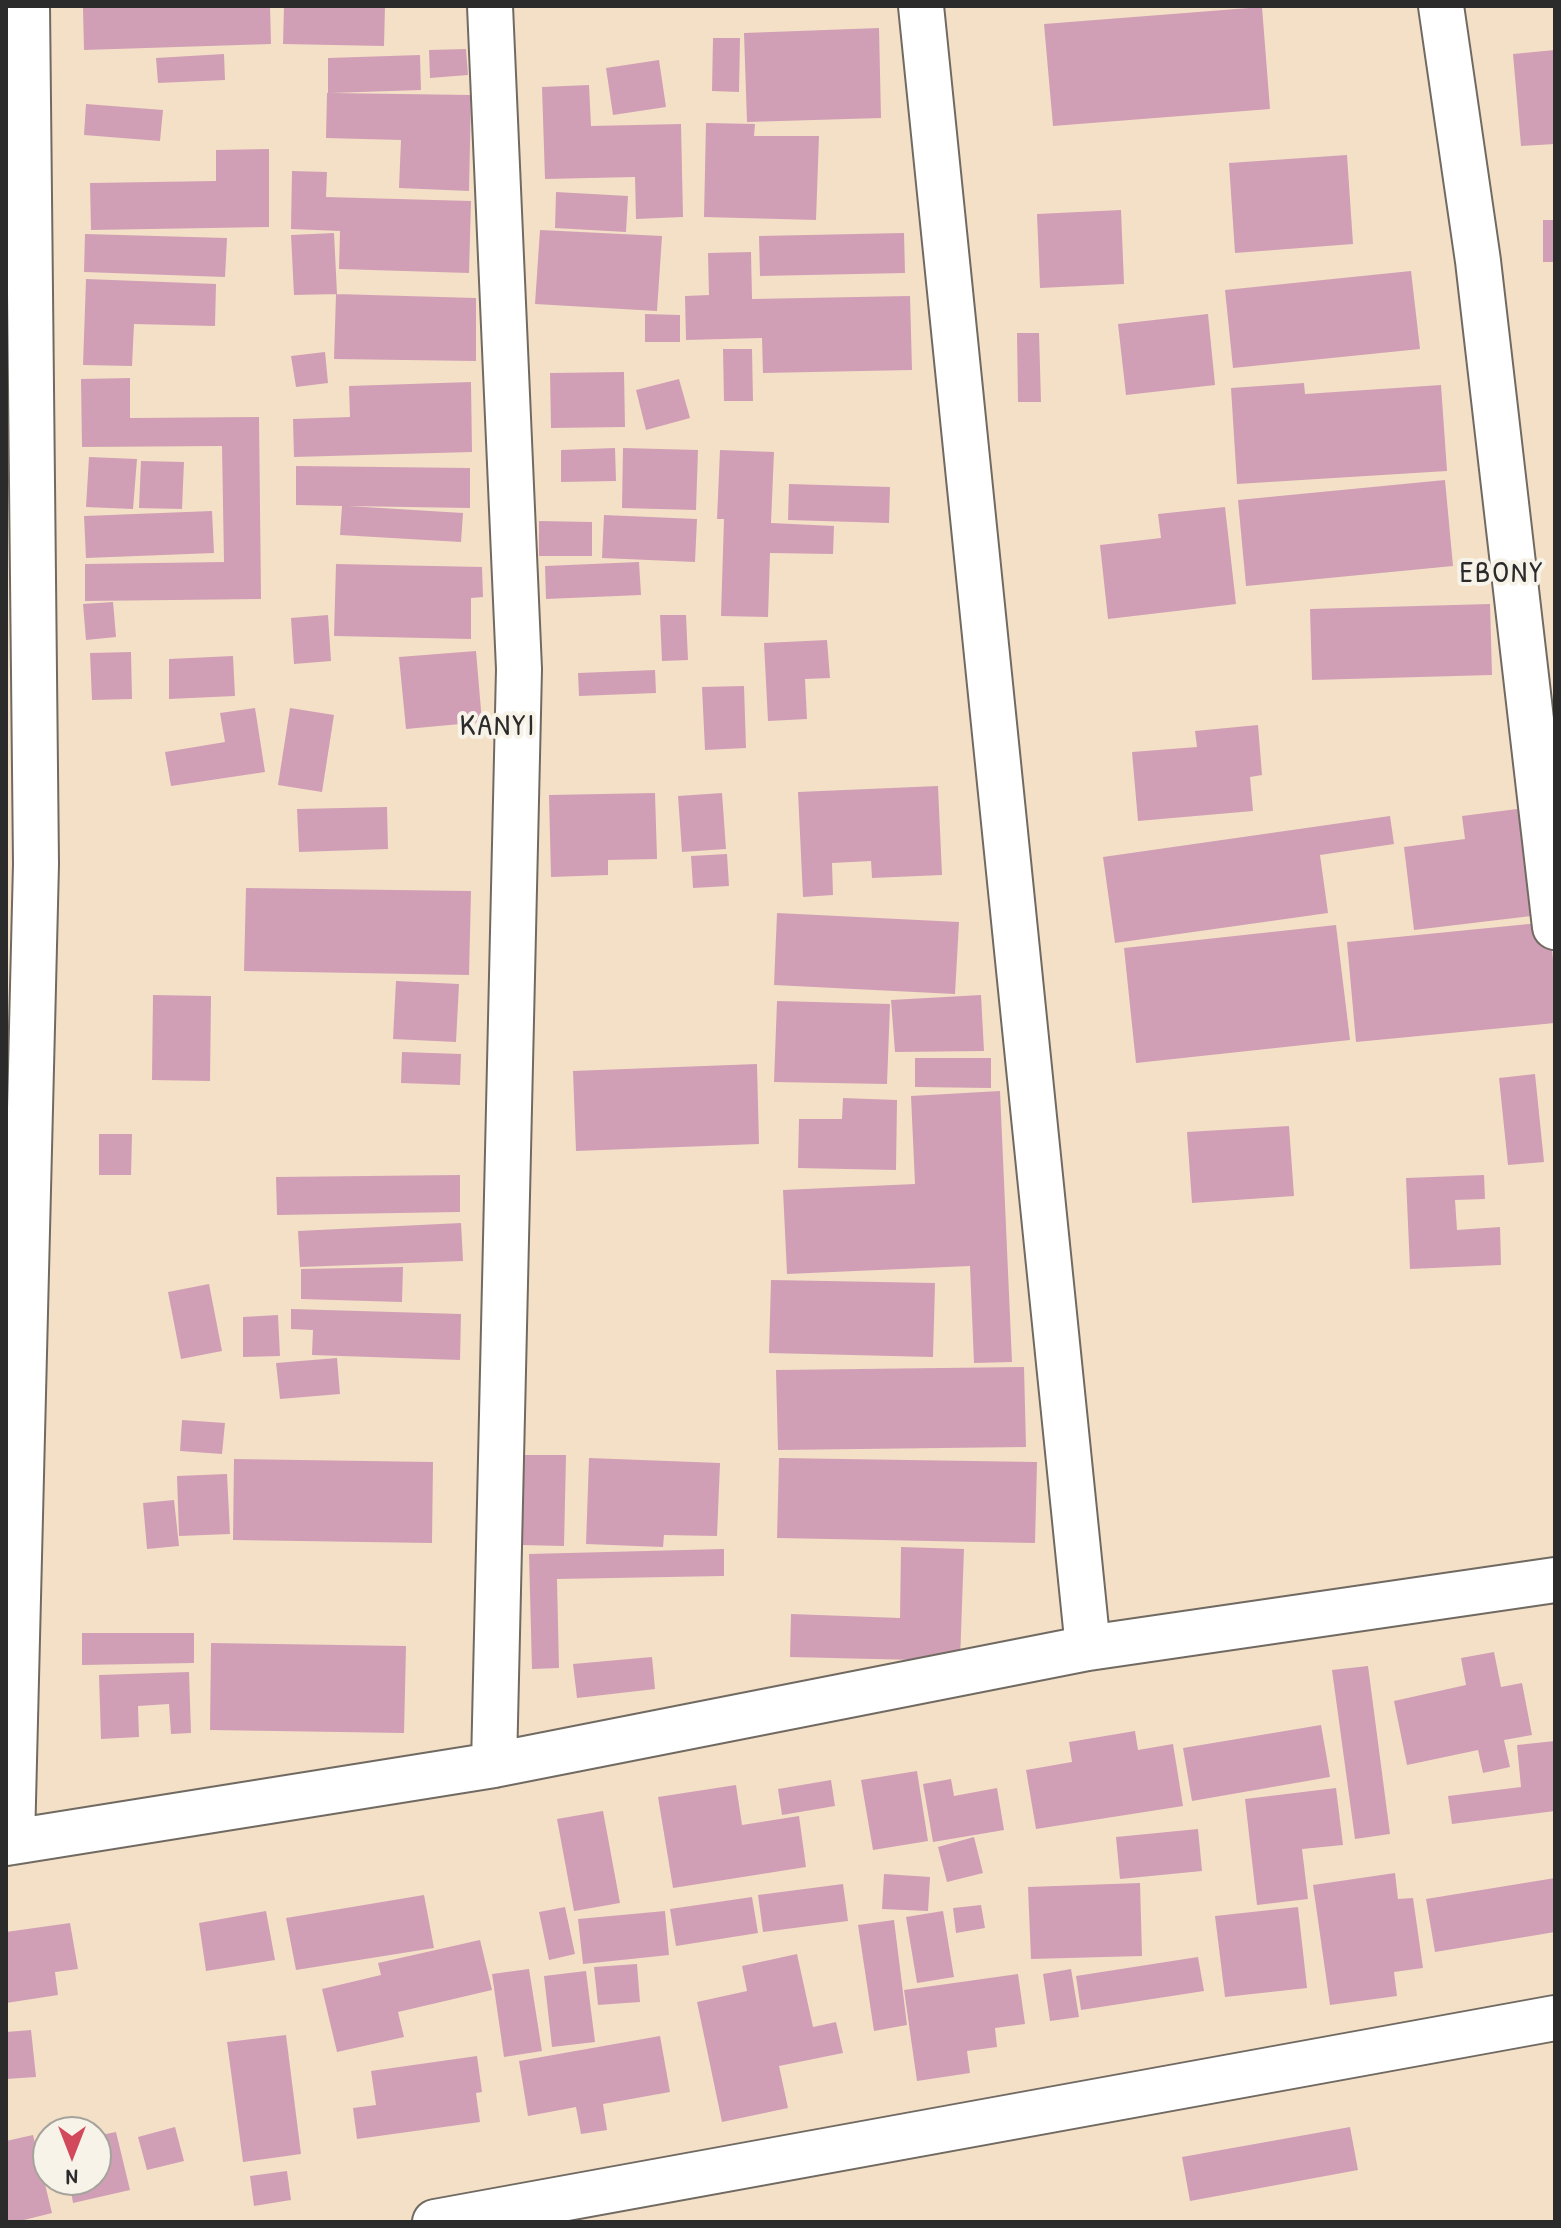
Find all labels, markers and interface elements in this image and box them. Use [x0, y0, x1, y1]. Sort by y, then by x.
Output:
district label: EBONY [1460, 556, 1544, 592]
district label: KANYI [460, 709, 536, 745]
north arrow [32, 2116, 112, 2196]
text: N [66, 2163, 78, 2193]

